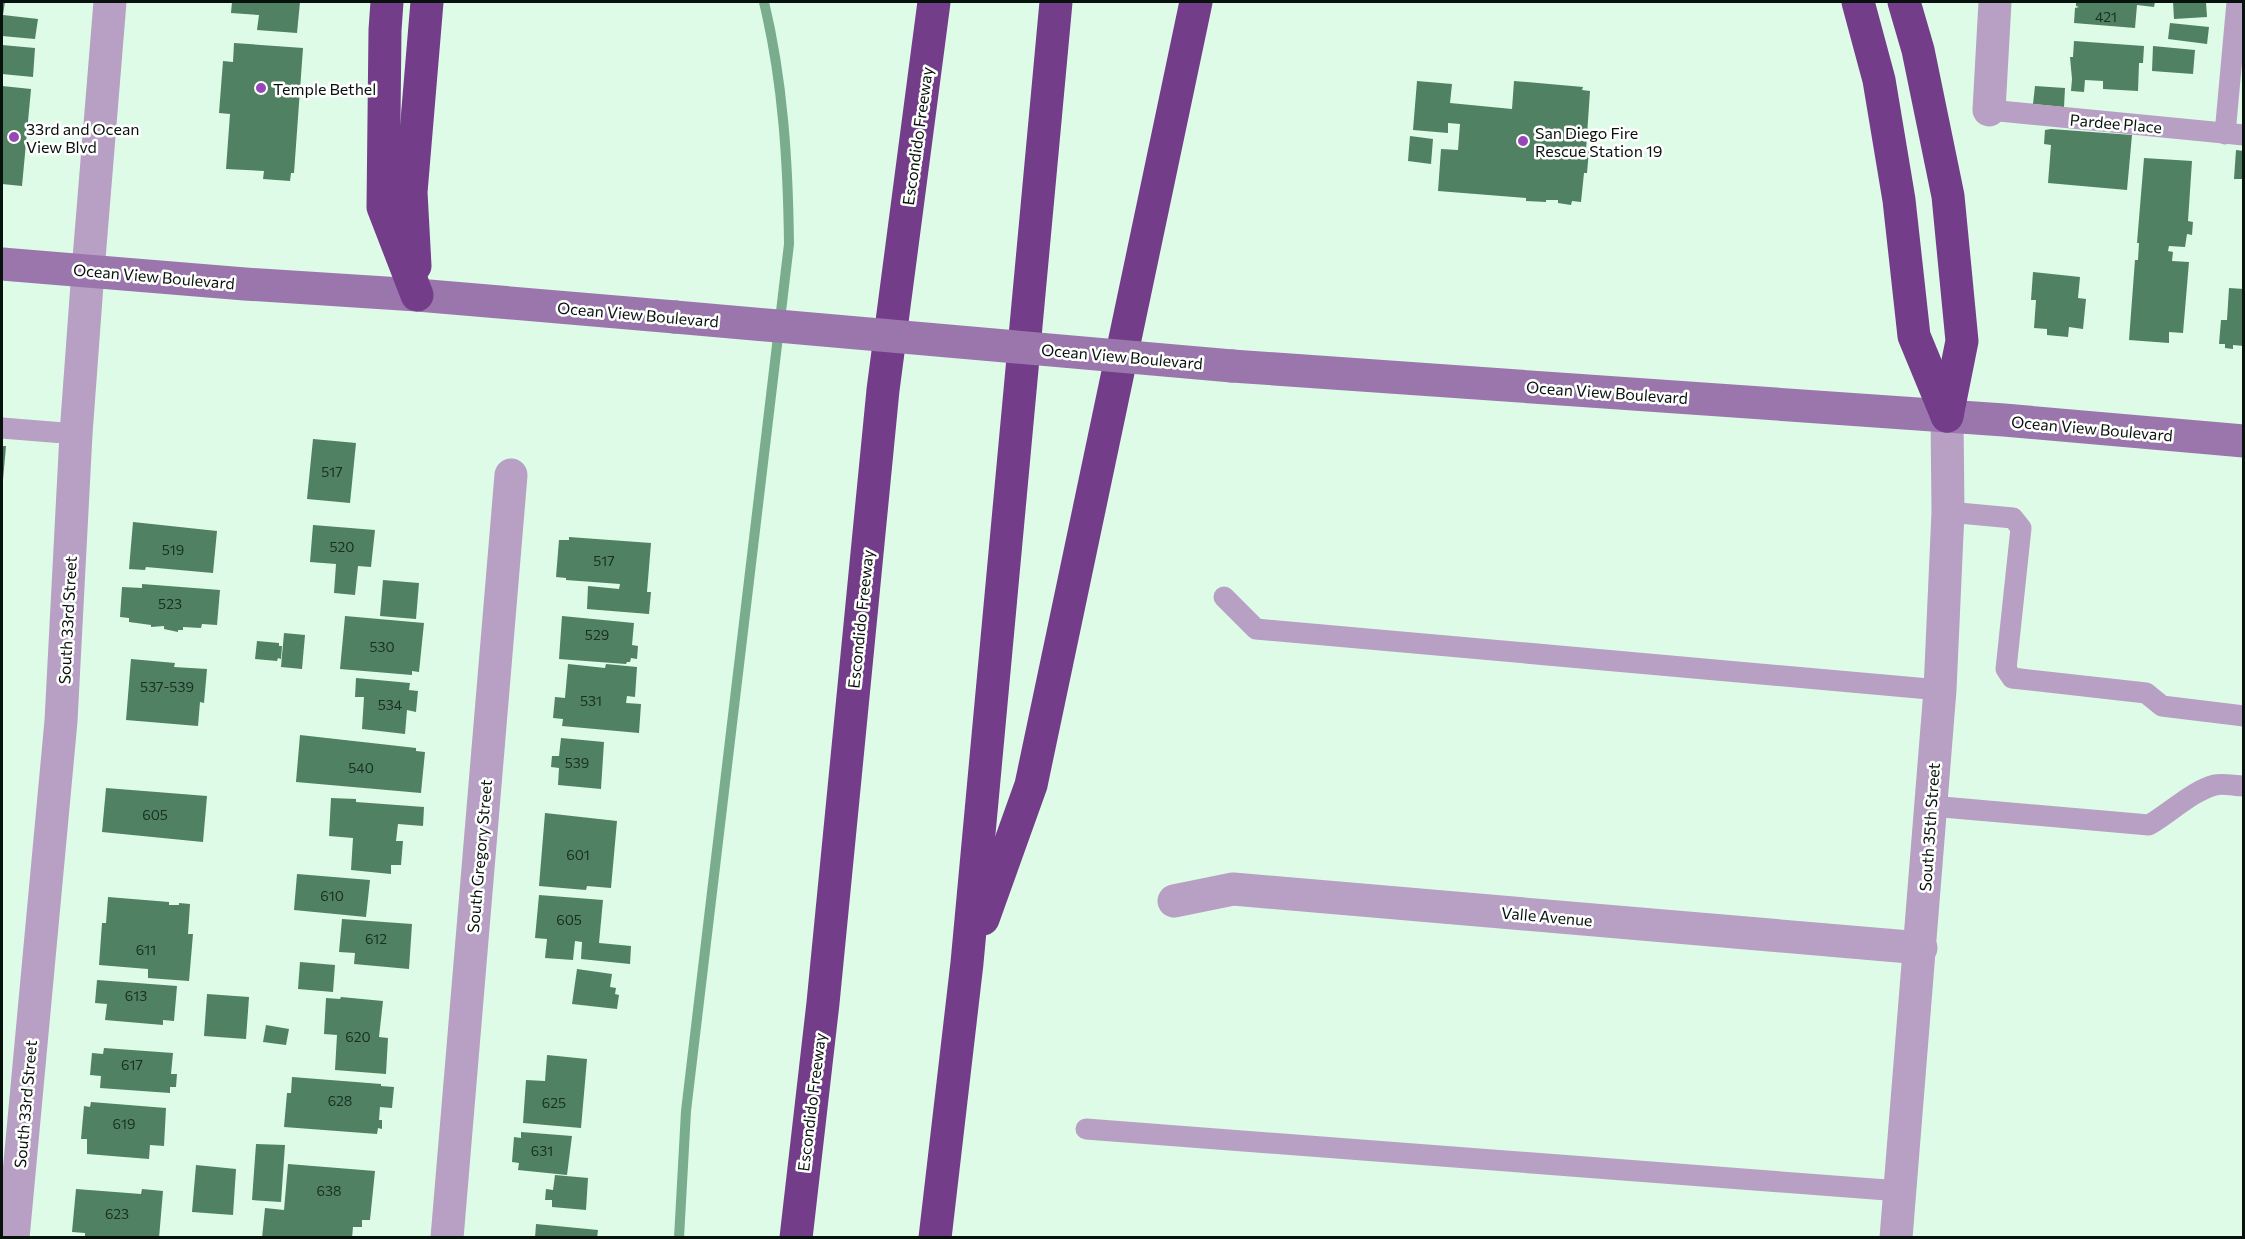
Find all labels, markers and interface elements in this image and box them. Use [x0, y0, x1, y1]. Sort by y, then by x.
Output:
house number: 421 [2095, 8, 2117, 25]
street label: Escondido Freeway [898, 66, 936, 206]
place label: Temple Bethel [273, 79, 376, 98]
marker: Temple Bethel [254, 81, 268, 95]
street label: Pardee Place [2069, 110, 2163, 136]
place label: 33rd and Ocean View Blvd [26, 119, 139, 156]
place label: San Diego Fire Rescue Station 19 [1535, 123, 1662, 160]
marker: 33rd and Ocean View Blvd [7, 130, 21, 144]
marker: San Diego Fire Rescue Station 19 [1516, 134, 1530, 148]
street label: Ocean View Boulevard [72, 259, 236, 293]
street label: Ocean View Boulevard [556, 297, 720, 331]
street label: Ocean View Boulevard [1040, 339, 1204, 373]
street label: Ocean View Boulevard [1525, 377, 1689, 407]
street label: Ocean View Boulevard [2010, 411, 2174, 445]
house number: 517 [321, 463, 343, 480]
house number: 520 [330, 538, 354, 555]
house number: 519 [162, 541, 184, 558]
street label: Escondido Freeway [843, 549, 877, 689]
house number: 517 [593, 552, 615, 569]
street label: South 33rd Street [54, 555, 80, 685]
house number: 523 [158, 595, 182, 612]
house number: 529 [585, 626, 609, 643]
house number: 530 [369, 638, 395, 655]
house number: 537-539 [140, 678, 194, 695]
house number: 531 [580, 692, 602, 709]
house number: 534 [378, 696, 403, 713]
house number: 539 [565, 754, 589, 771]
house number: 540 [348, 759, 374, 776]
street label: South 35th Street [1915, 762, 1943, 892]
street label: South Gregory Street [463, 778, 495, 934]
house number: 605 [142, 806, 168, 823]
house number: 601 [566, 846, 590, 863]
house number: 610 [320, 887, 344, 904]
street label: Valle Avenue [1501, 903, 1593, 929]
house number: 605 [556, 911, 582, 928]
house number: 612 [365, 930, 387, 947]
house number: 611 [136, 941, 156, 958]
house number: 613 [125, 987, 147, 1004]
house number: 620 [345, 1028, 371, 1045]
street label: Escondido Freeway [793, 1032, 829, 1172]
street label: South 33rd Street [10, 1039, 40, 1169]
house number: 617 [121, 1056, 143, 1073]
house number: 628 [328, 1092, 352, 1109]
house number: 625 [542, 1094, 566, 1111]
house number: 619 [113, 1115, 135, 1132]
house number: 631 [531, 1142, 553, 1159]
house number: 638 [317, 1182, 341, 1199]
house number: 623 [105, 1205, 129, 1222]

